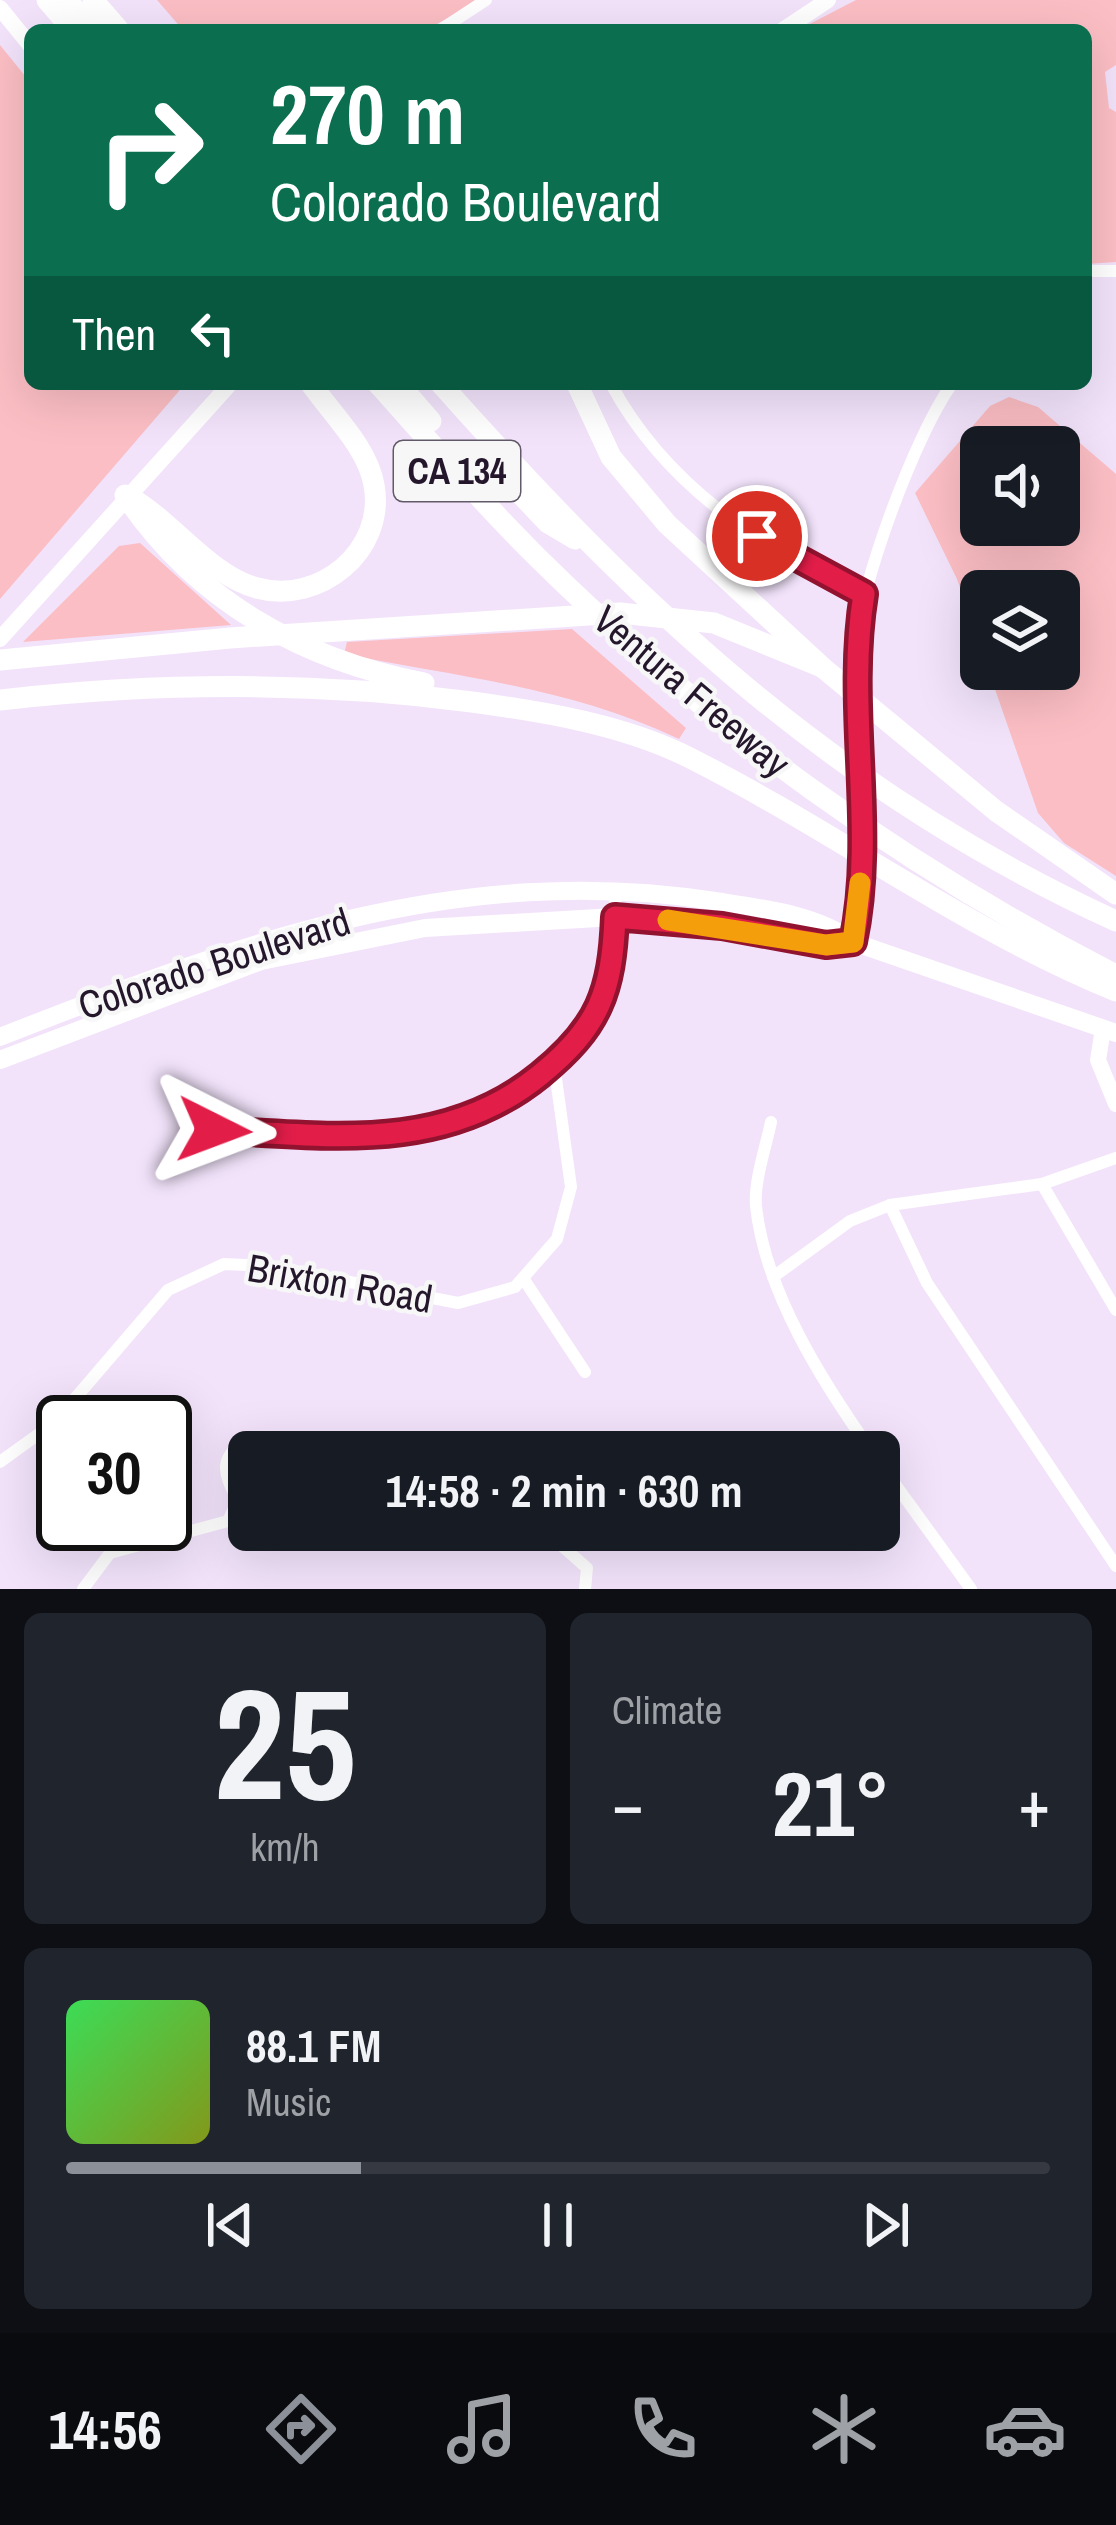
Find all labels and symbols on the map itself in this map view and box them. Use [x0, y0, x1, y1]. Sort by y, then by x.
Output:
road number: CA 134 [394, 441, 520, 501]
pin [706, 485, 808, 587]
street label: Ventura Freeway [583, 593, 801, 789]
street label: Colorado Boulevard [72, 895, 356, 1031]
position arrow [151, 1067, 277, 1193]
street label: Brixton Road [244, 1241, 436, 1325]
speed limit sign: 30 [36, 1395, 192, 1551]

